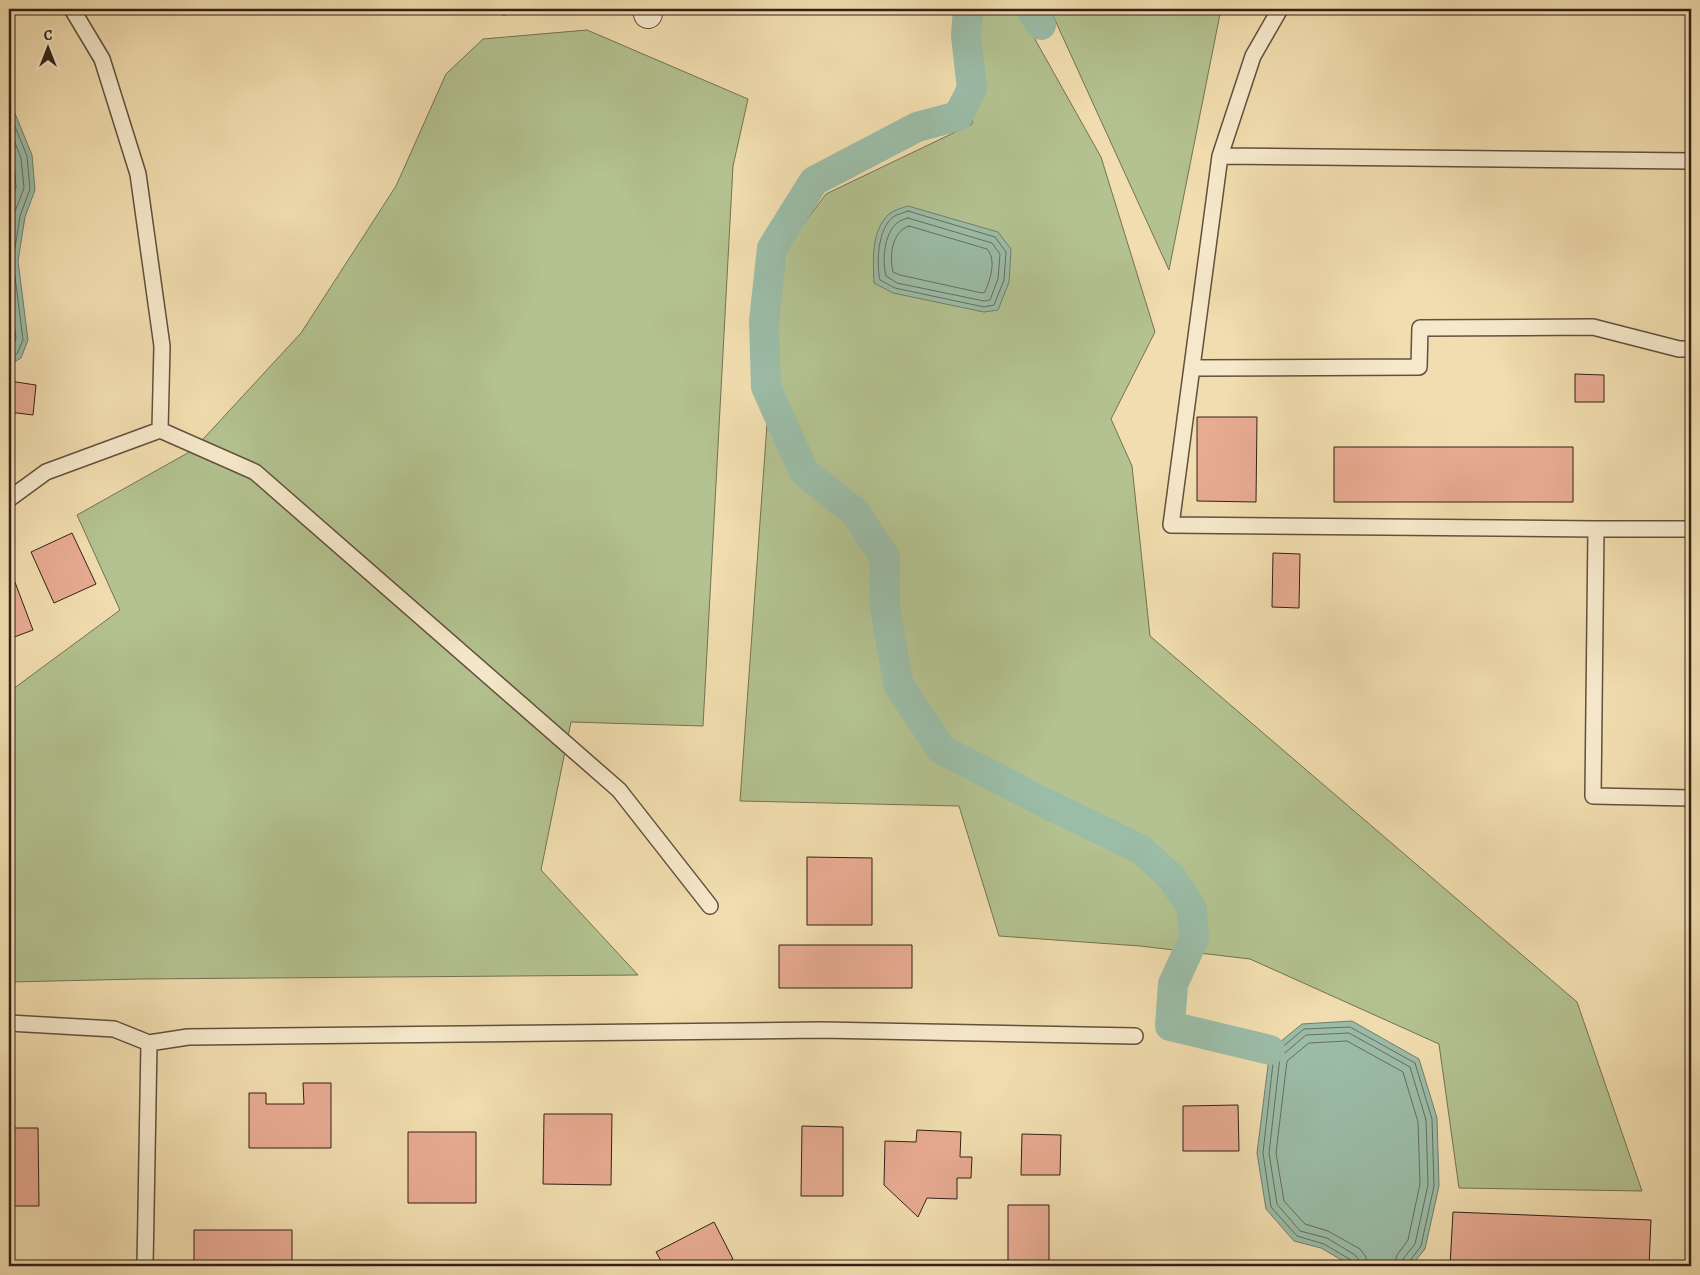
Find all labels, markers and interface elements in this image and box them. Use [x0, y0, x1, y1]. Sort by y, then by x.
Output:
north arrow [22, 22, 72, 72]
text: С [44, 26, 53, 45]

